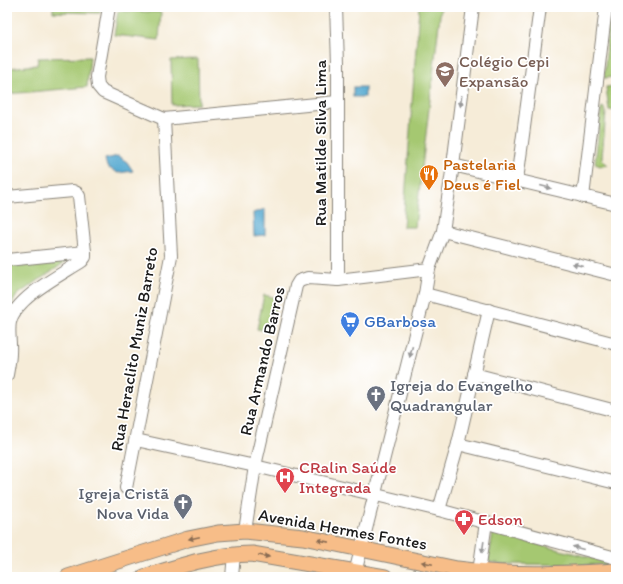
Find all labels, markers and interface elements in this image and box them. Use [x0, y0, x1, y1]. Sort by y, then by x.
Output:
place label: Colégio Cepi Expansão [459, 51, 549, 91]
street label: Rua Matilde Silva Lima [310, 60, 330, 226]
school or university icon: Colégio Cepi Expansão [434, 60, 456, 88]
one-way arrow [458, 95, 464, 107]
place label: Pastelaria Deus é Fiel [443, 154, 521, 194]
restaurant icon: Pastelaria Deus é Fiel [418, 163, 440, 191]
one-way arrow [540, 184, 552, 190]
street label: Rua Heraclito Muniz Barreto [106, 245, 162, 453]
one-way arrow [572, 262, 584, 268]
street label: Rua Armando Barros [235, 285, 289, 437]
supermarket icon: GBarbosa [339, 310, 361, 338]
place label: GBarbosa [364, 311, 436, 331]
one-way arrow [407, 345, 413, 358]
place label: Igreja do Evangelho Quadrangular [390, 375, 533, 415]
church icon: Igreja do Evangelho Quadrangular [365, 384, 387, 412]
place label: CRalin Saúde Integrada [299, 457, 397, 497]
hospital icon: CRalin Saúde Integrada [274, 466, 296, 494]
place label: Igreja Cristã Nova Vida [78, 483, 169, 523]
church icon: Igreja Cristã Nova Vida [172, 492, 194, 520]
street label: Avenida Hermes Fontes [257, 504, 429, 554]
pharmacy icon: Edson [453, 508, 475, 536]
place label: Edson [478, 509, 523, 529]
one-way arrow [188, 535, 200, 541]
one-way arrow [317, 538, 329, 544]
one-way arrow [480, 541, 486, 553]
one-way arrow [572, 544, 585, 550]
one-way arrow [258, 553, 270, 559]
one-way arrow [421, 559, 433, 565]

